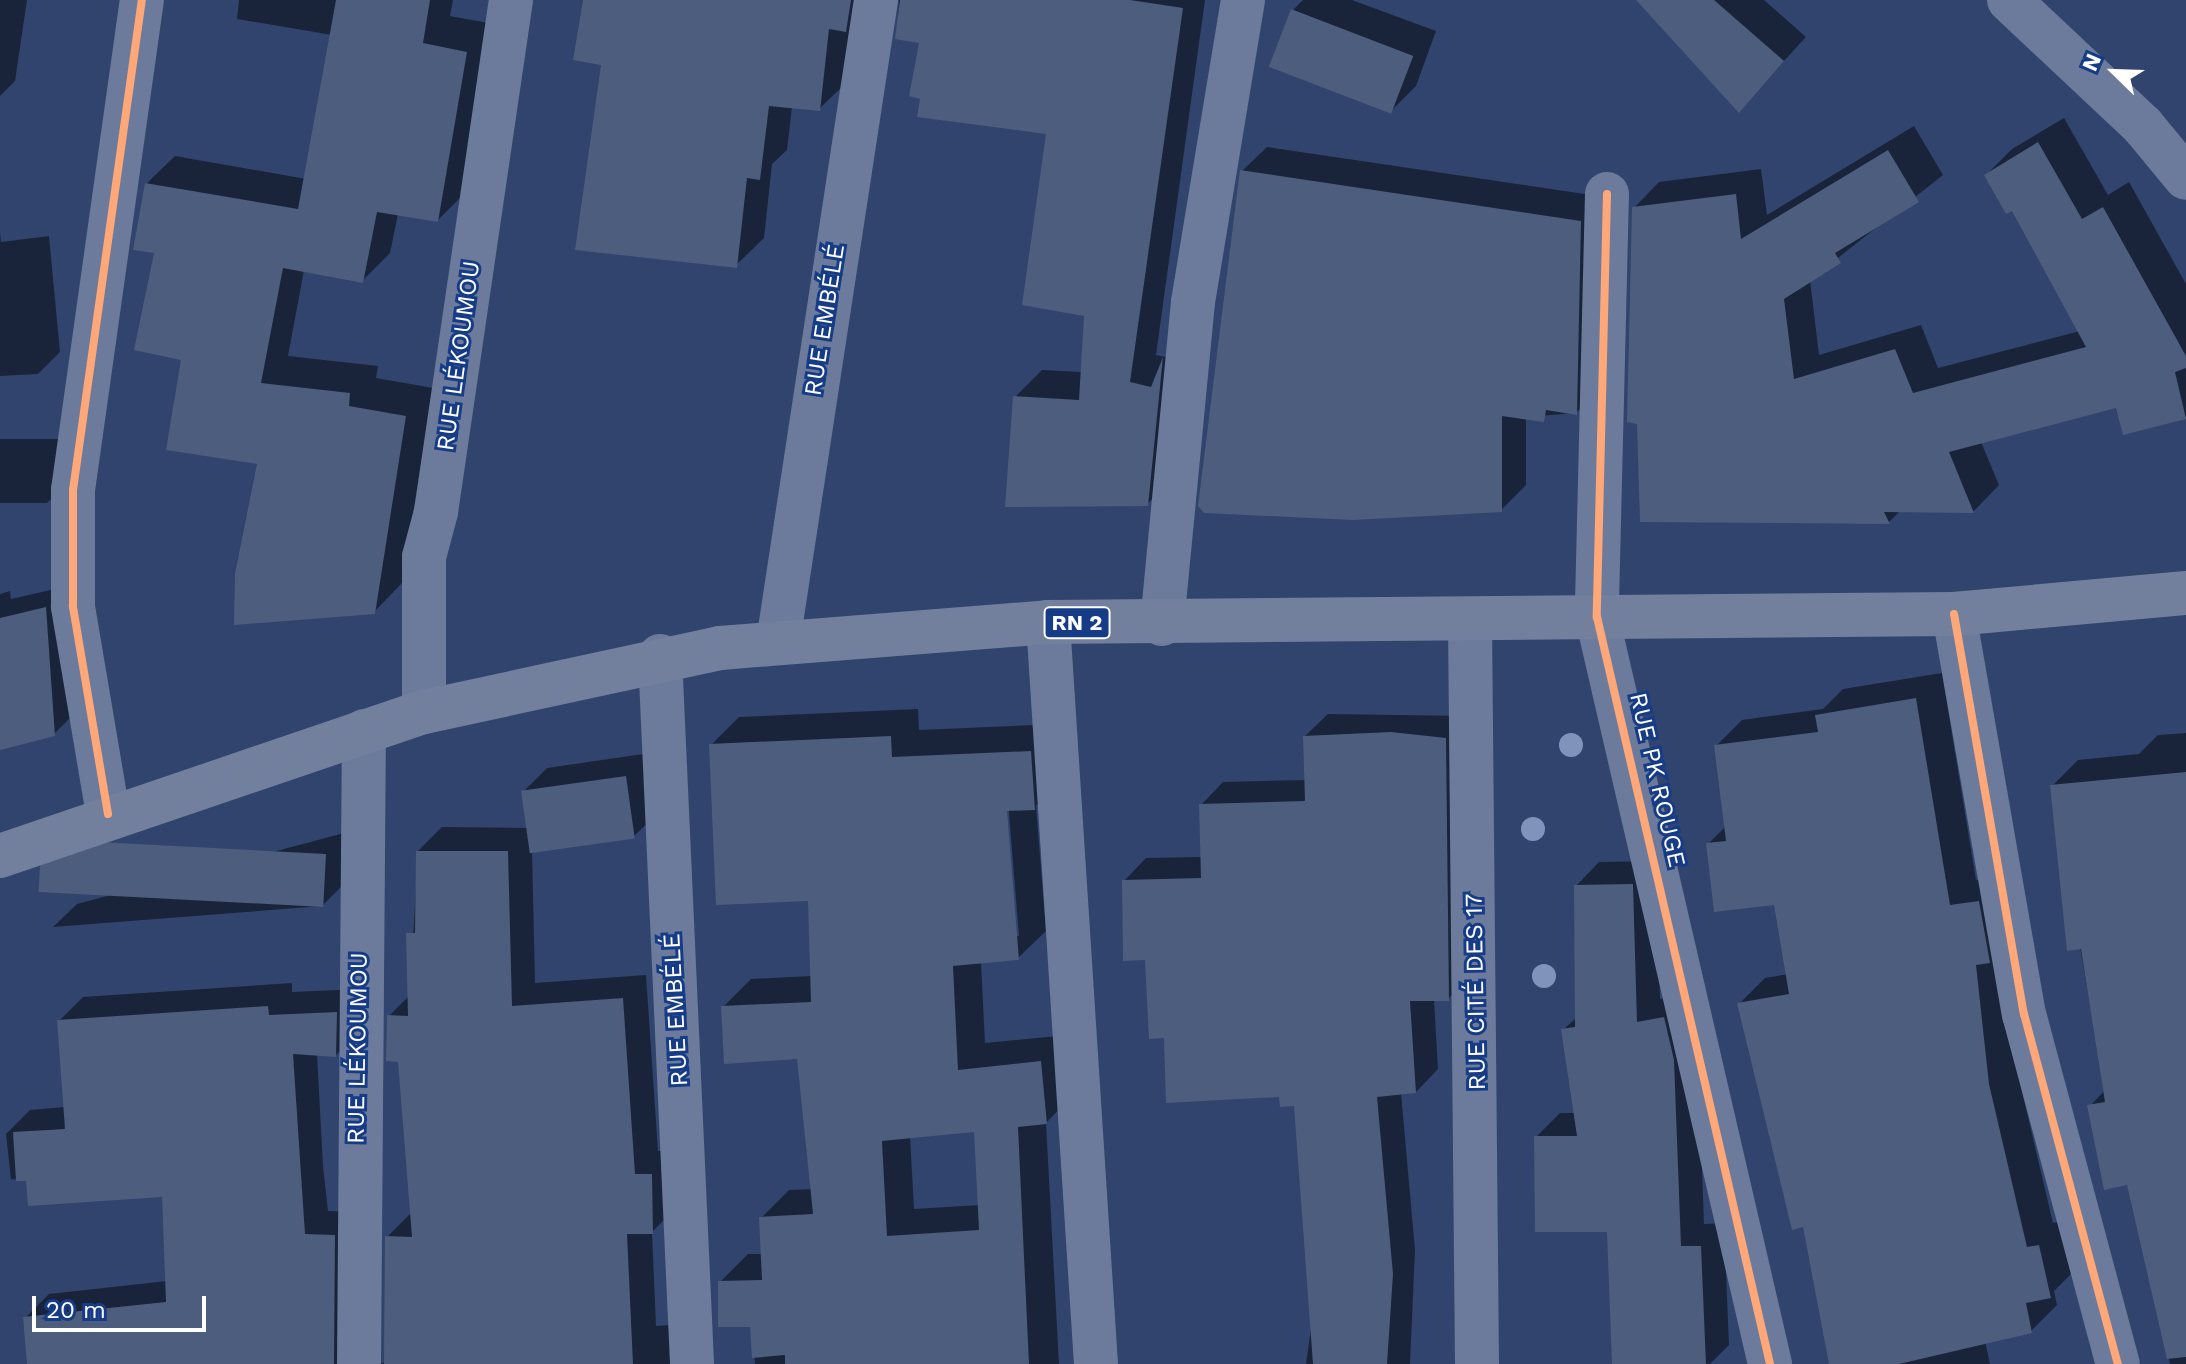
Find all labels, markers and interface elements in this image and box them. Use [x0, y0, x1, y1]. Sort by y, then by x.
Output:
north arrow [2074, 32, 2154, 112]
text: N [2077, 50, 2106, 75]
street label: RUE EMBÉLÉ [799, 242, 851, 398]
street label: RUE LÉKOUMOU [431, 259, 487, 453]
road number: RN 2 [1043, 605, 1111, 641]
street label: RUE PK ROUGE [1623, 690, 1691, 870]
street label: RUE CITÉ DES 17 [1460, 893, 1492, 1091]
street label: RUE EMBÉLÉ [658, 933, 694, 1087]
street label: RUE LÉKOUMOU [342, 952, 374, 1144]
scale bar [36, 1280, 210, 1330]
text: 20 m [46, 1296, 106, 1324]

